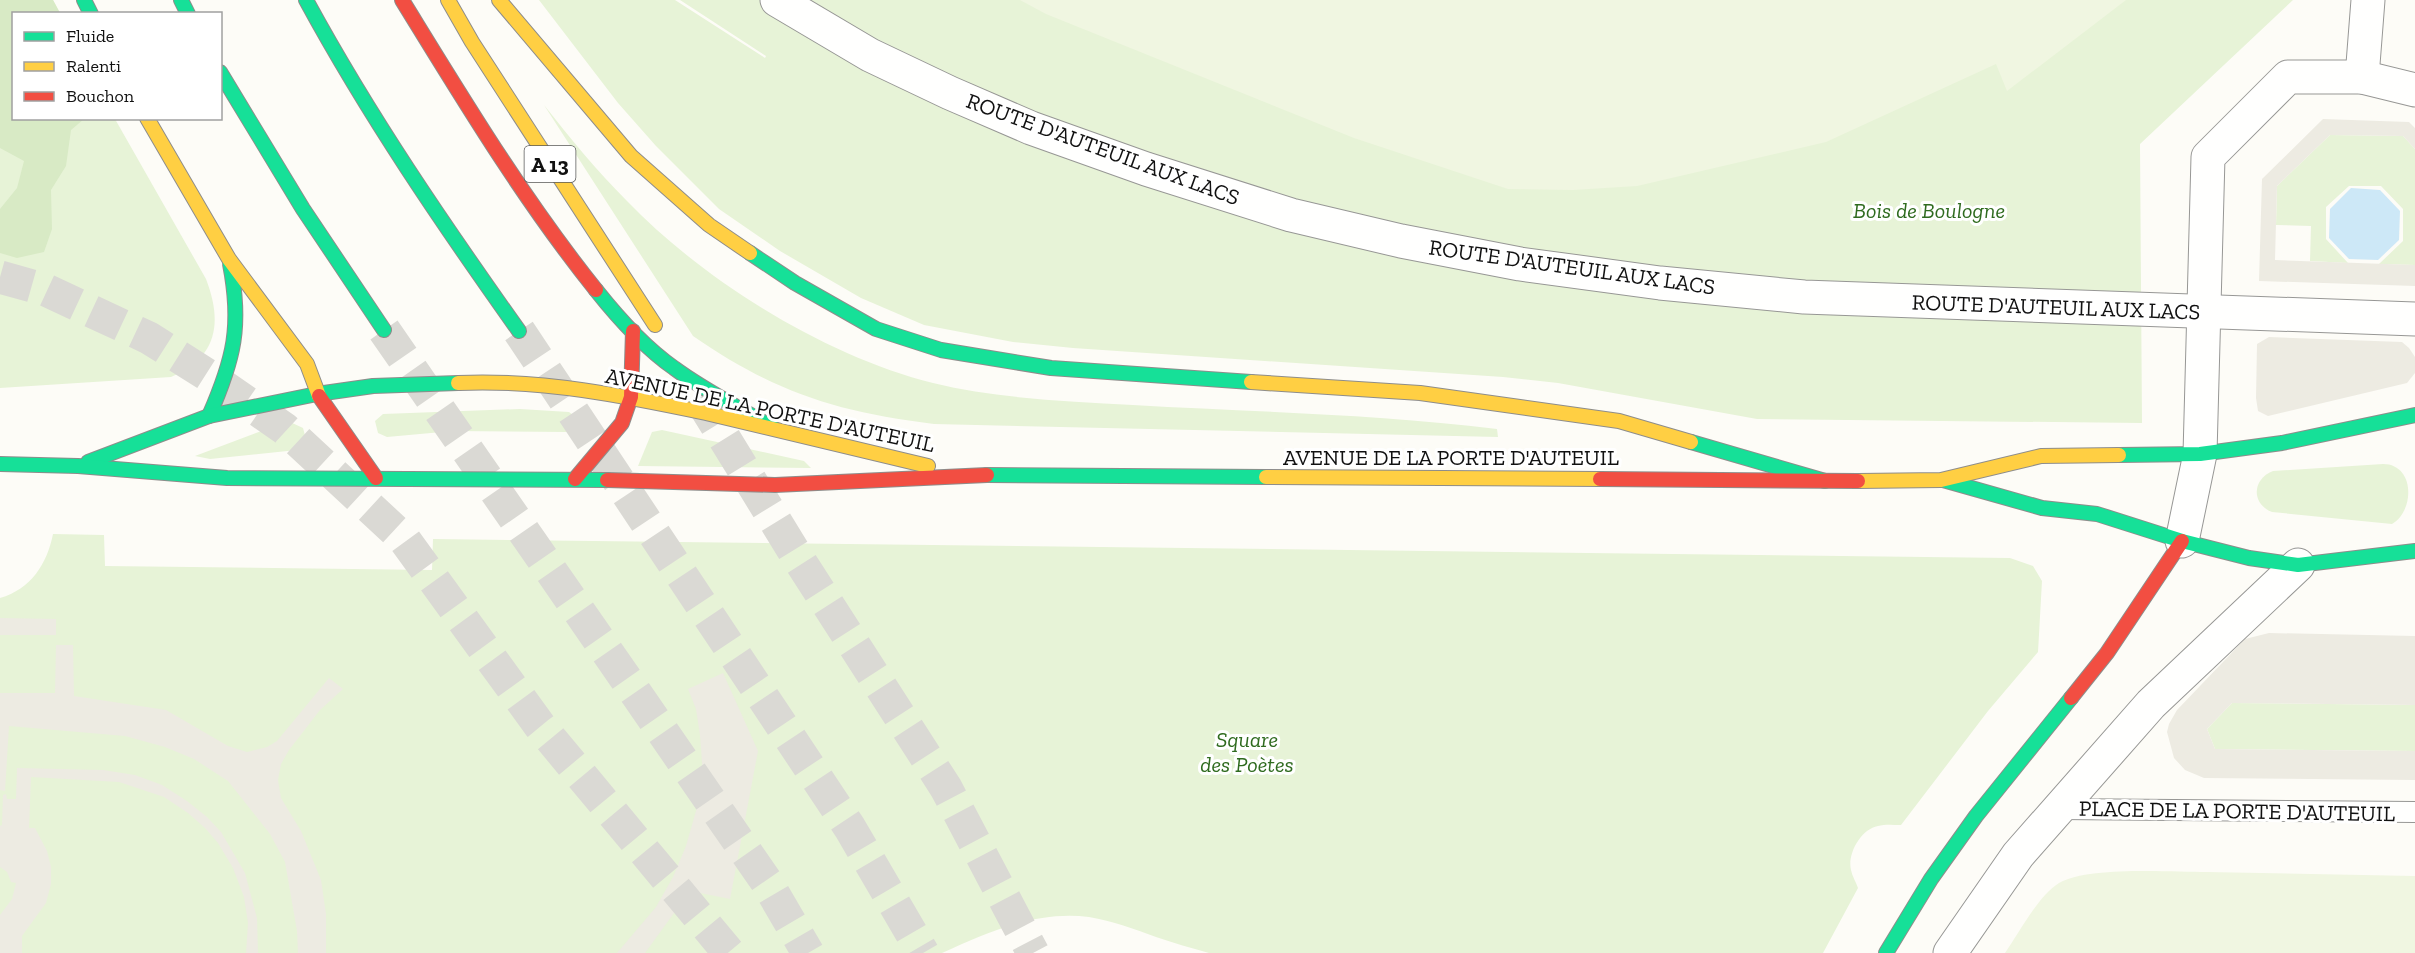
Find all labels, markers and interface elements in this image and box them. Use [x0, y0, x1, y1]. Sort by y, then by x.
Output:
legend [12, 12, 222, 120]
text: Fluide [66, 25, 114, 47]
text: Ralenti [66, 55, 121, 77]
text: Bouchon [66, 85, 135, 107]
street label: ROUTE D'AUTEUIL AUX LACS [963, 87, 1243, 211]
road number: A 13 [524, 146, 576, 182]
park label: Bois de Boulogne [1853, 197, 2005, 224]
street label: ROUTE D'AUTEUIL AUX LACS [1427, 234, 1717, 300]
street label: ROUTE D'AUTEUIL AUX LACS [1911, 288, 2201, 326]
street label: AVENUE DE LA PORTE D'AUTEUIL [603, 362, 937, 458]
street label: AVENUE DE LA PORTE D'AUTEUIL [1283, 444, 1619, 471]
park label: Square des Poètes [1200, 726, 1294, 778]
street label: PLACE DE LA PORTE D'AUTEUIL [2079, 795, 2395, 827]

